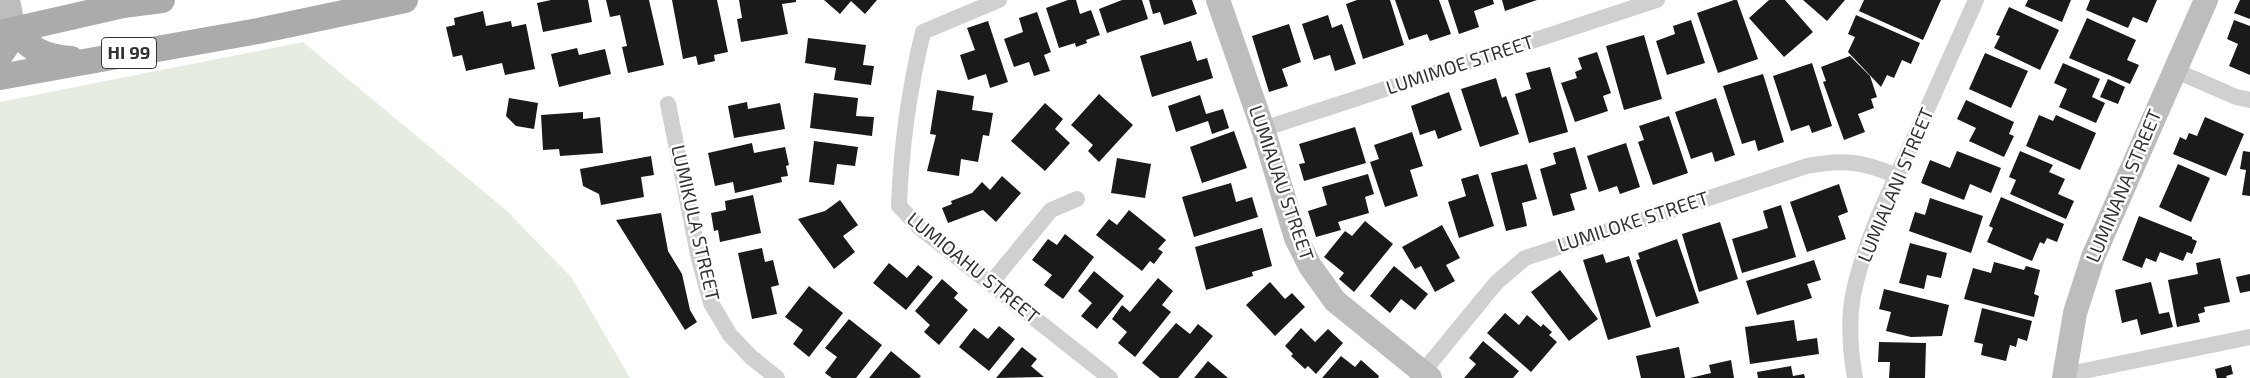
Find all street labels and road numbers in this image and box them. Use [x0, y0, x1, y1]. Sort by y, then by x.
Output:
street label: LUMIMOE STREET [1383, 30, 1537, 100]
road number: HI 99 [102, 38, 156, 68]
street label: LUMIAUAU STREET [1244, 102, 1318, 264]
street label: LUMIALANI STREET [1853, 104, 1939, 266]
street label: LUMINANA STREET [2081, 106, 2167, 266]
street label: LUMIKULA STREET [666, 143, 724, 303]
street label: LUMILOKE STREET [1555, 187, 1711, 257]
street label: LUMIOAHU STREET [902, 208, 1044, 328]

